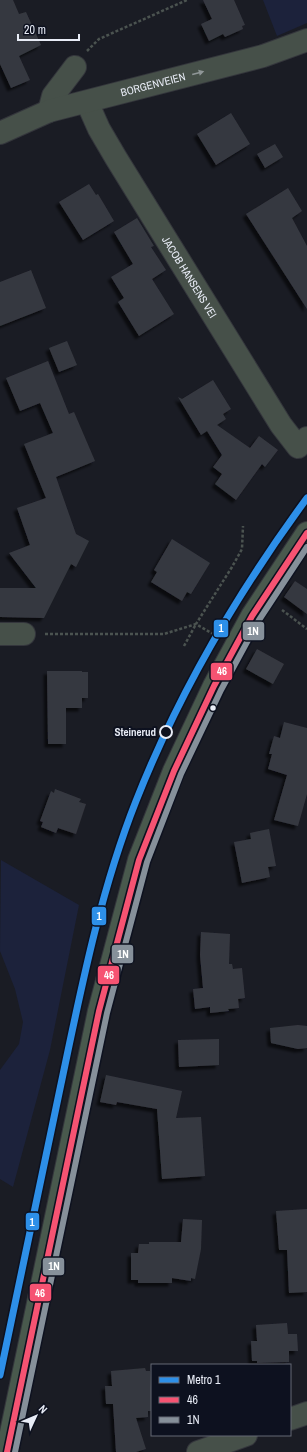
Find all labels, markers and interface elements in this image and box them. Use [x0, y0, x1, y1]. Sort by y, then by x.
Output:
scale bar [18, 16, 79, 42]
text: 20 m [24, 22, 46, 38]
street label: BORGENVEIEN [119, 69, 187, 99]
one-way arrow [191, 70, 204, 76]
street label: JACOB HANSENS VEI [159, 234, 220, 320]
line badge: 1 [213, 619, 229, 638]
text: 1 [218, 621, 224, 635]
line badge: 1N [242, 621, 265, 641]
text: 1N [247, 624, 259, 638]
line badge: 46 [210, 662, 233, 681]
text: 46 [217, 664, 227, 678]
unlabelled marker [208, 703, 218, 713]
place label: Steinerud [114, 725, 156, 739]
marker: Steinerud [159, 725, 173, 739]
line badge: 1 [91, 906, 107, 926]
text: 1 [96, 909, 102, 923]
line badge: 1N [111, 944, 134, 964]
text: 1N [117, 947, 129, 961]
line badge: 46 [97, 965, 120, 985]
text: 46 [104, 968, 114, 982]
line badge: 1 [25, 1212, 40, 1231]
text: 1 [29, 1215, 35, 1229]
line badge: 1N [42, 1257, 65, 1276]
text: 1N [48, 1259, 60, 1273]
line badge: 46 [29, 1283, 52, 1302]
text: 46 [35, 1286, 45, 1300]
legend [151, 1364, 291, 1436]
text: Metro 1 [187, 1372, 221, 1388]
text: 46 [187, 1392, 198, 1408]
north arrow [16, 1396, 56, 1436]
text: N [36, 1402, 50, 1416]
text: 1N [187, 1412, 200, 1428]

